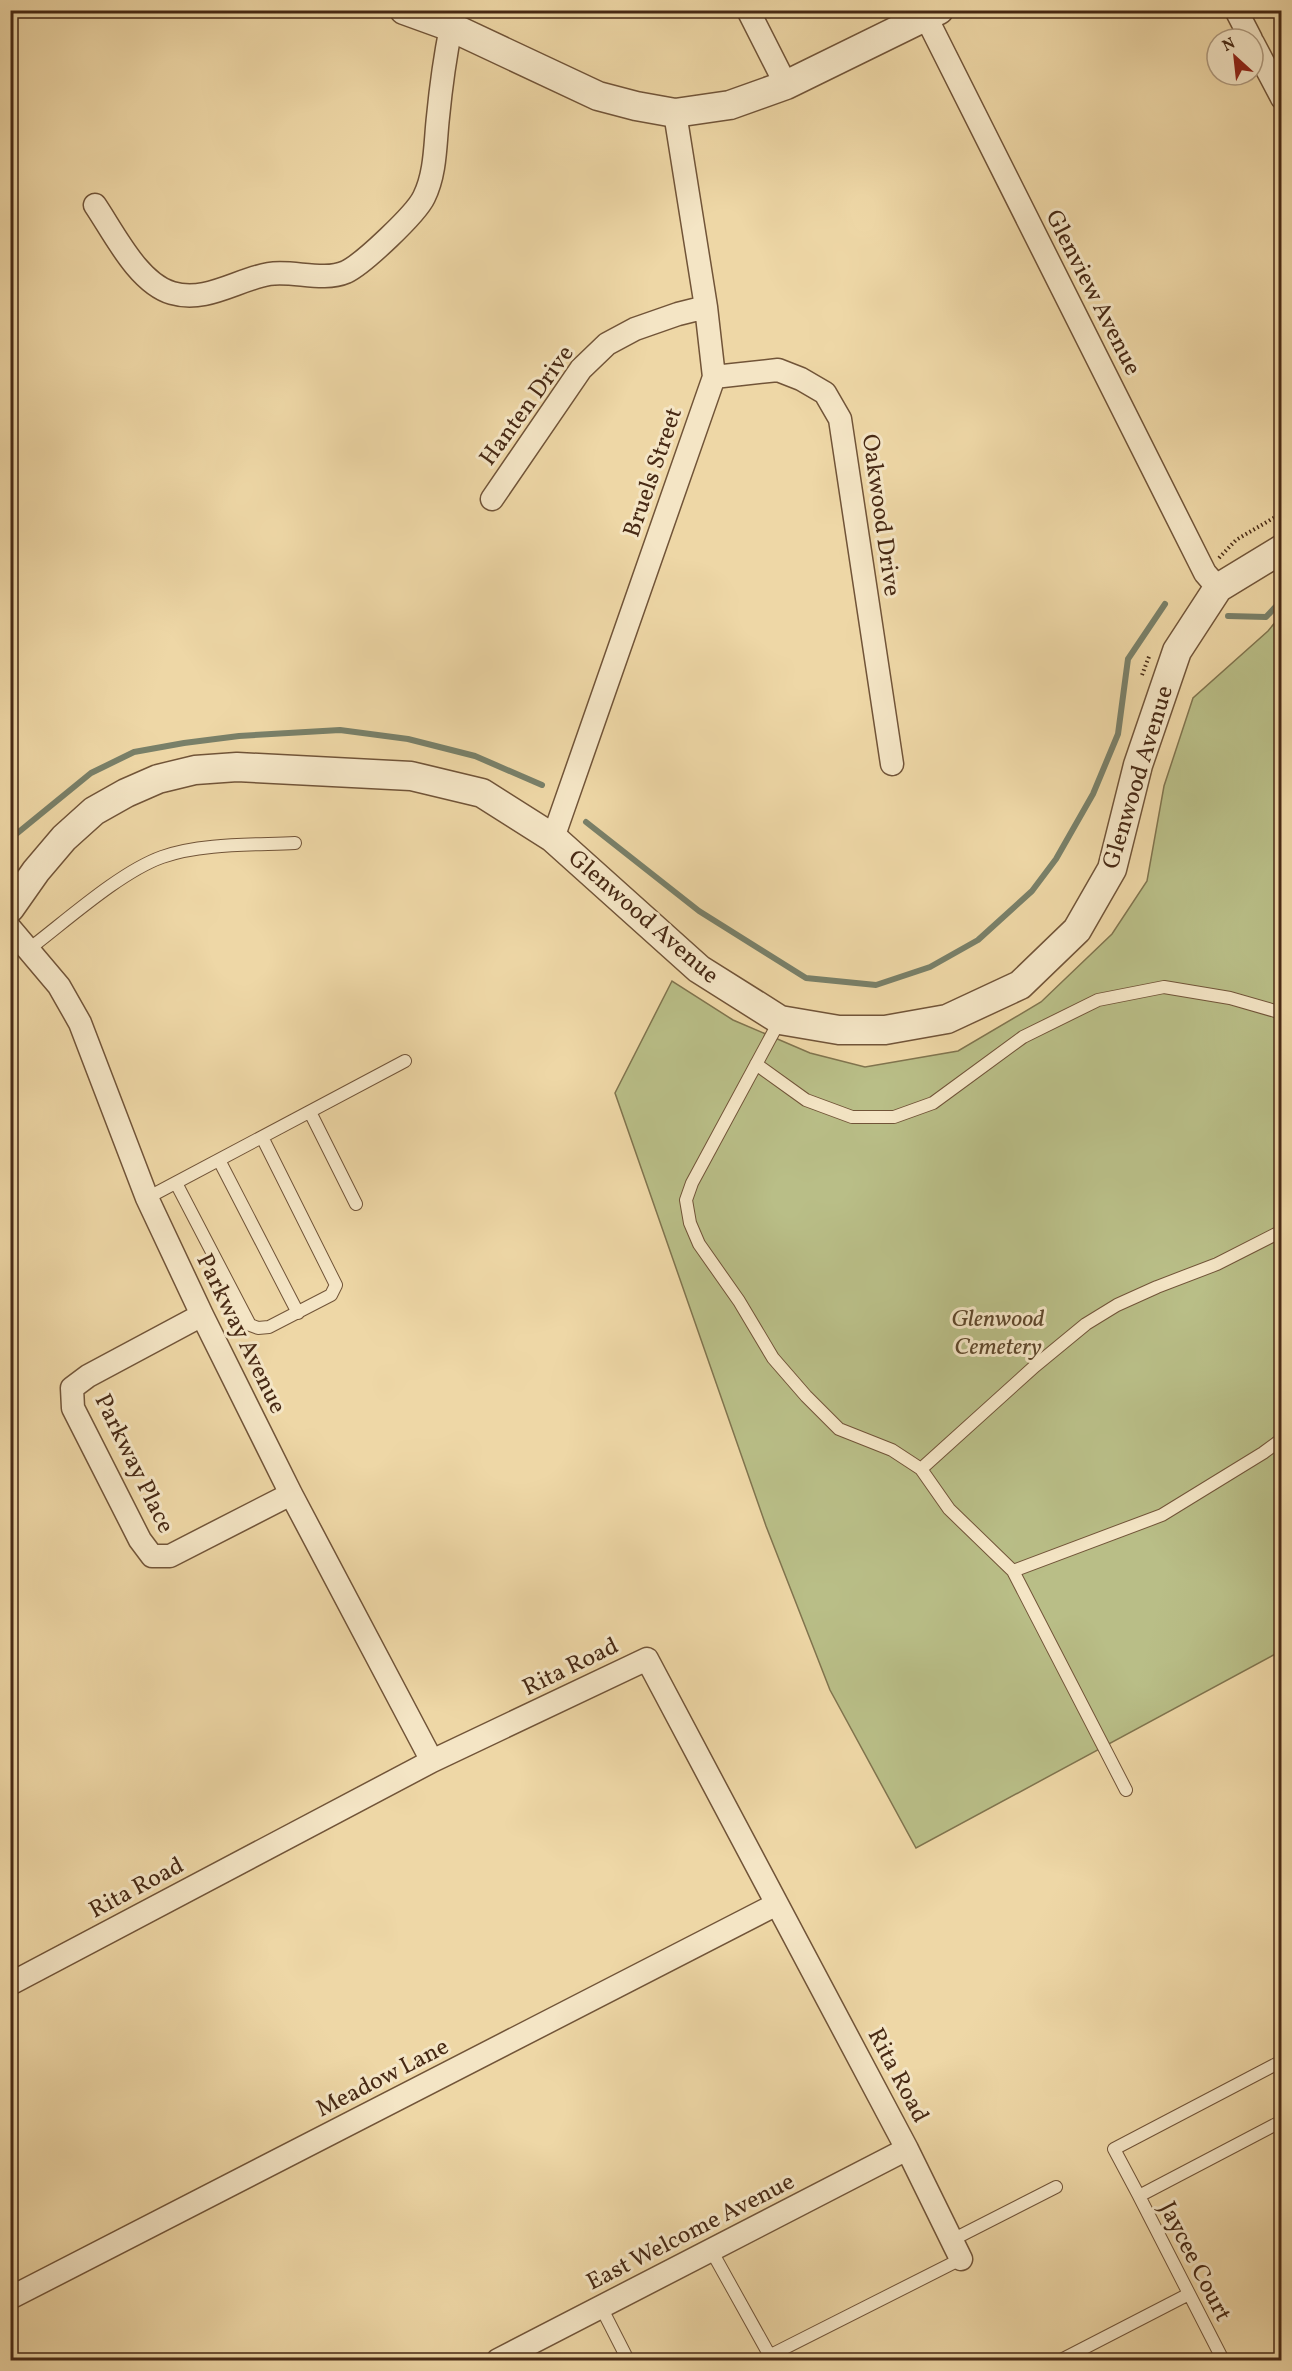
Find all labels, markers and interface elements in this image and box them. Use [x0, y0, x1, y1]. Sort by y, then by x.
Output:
north arrow [1205, 27, 1265, 87]
text: N [1219, 33, 1240, 58]
street label: Glenview Avenue [1036, 204, 1149, 382]
street label: Hanten Drive [472, 339, 583, 473]
street label: Bruels Street [616, 403, 692, 542]
street label: Oakwood Drive [852, 432, 908, 599]
street label: Glenwood Avenue [1095, 682, 1183, 873]
street label: Glenwood Avenue [560, 842, 726, 993]
street label: Parkway Avenue [187, 1248, 294, 1420]
park label: Glenwood Cemetery [951, 1303, 1045, 1365]
street label: Parkway Place [85, 1389, 182, 1539]
street label: Rita Road [517, 1630, 625, 1706]
street label: Rita Road [83, 1850, 190, 1928]
street label: Rita Road [858, 2022, 936, 2129]
street label: Meadow Lane [311, 2031, 455, 2127]
street label: East Welcome Avenue [581, 2166, 801, 2300]
street label: Jaycee Court [1149, 2196, 1239, 2328]

